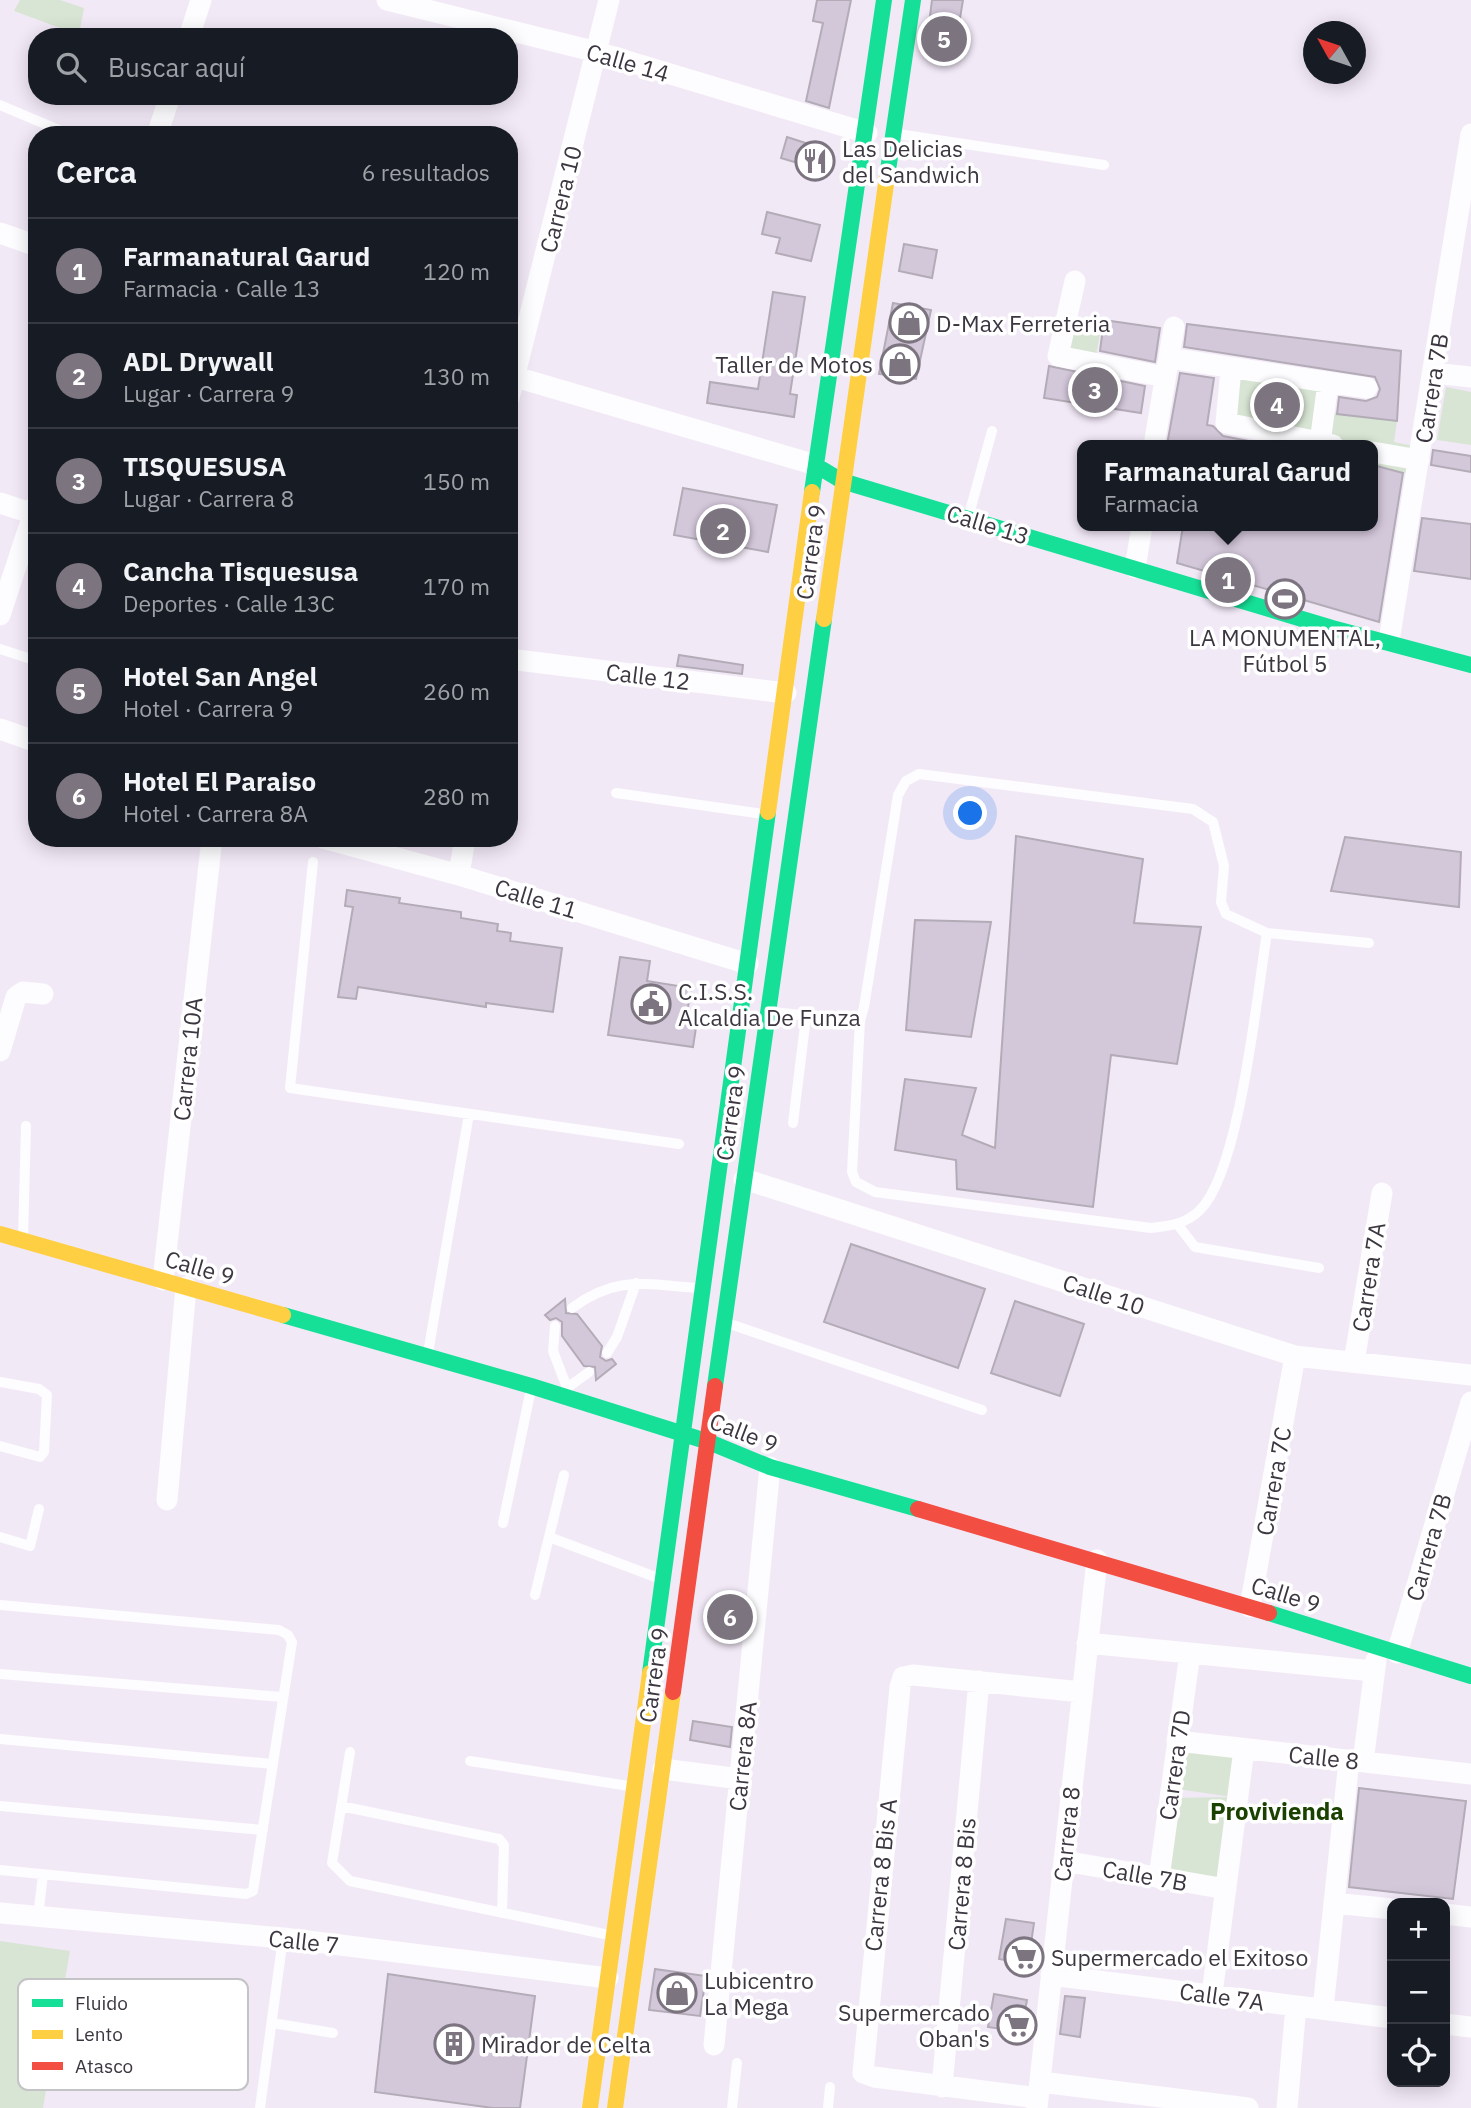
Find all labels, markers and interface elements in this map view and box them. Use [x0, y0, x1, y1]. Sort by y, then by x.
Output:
pin: 5 [921, 13, 967, 65]
north arrow [1303, 21, 1366, 84]
search box [28, 28, 518, 105]
street label: Calle 14 [583, 36, 673, 88]
icon: search [52, 48, 90, 86]
text: Buscar aquí [108, 50, 245, 84]
place label: Las Delicias del Sandwich [842, 133, 980, 189]
restaurant icon: Las Delicias del Sandwich [794, 140, 836, 182]
street label: Carrera 10 [532, 142, 588, 256]
text: Cerca [56, 152, 137, 191]
text: 6 resultados [362, 157, 490, 187]
text: Farmanatural Garud [123, 239, 370, 273]
text: 1 [72, 256, 86, 286]
text: 120 m [423, 256, 490, 286]
text: Farmacia · Calle 13 [123, 273, 321, 303]
shop icon: D-Max Ferreteria [888, 302, 930, 344]
place label: D-Max Ferreteria [936, 308, 1110, 338]
street label: Carrera 7B [1408, 331, 1454, 445]
shop icon: Taller de Motos [879, 343, 921, 385]
text: ADL Drywall [123, 344, 273, 378]
place label: Taller de Motos [715, 349, 873, 379]
text: 2 [72, 361, 86, 391]
text: 130 m [423, 361, 490, 391]
pin: 3 [1072, 364, 1118, 416]
text: Lugar · Carrera 9 [123, 378, 294, 408]
pin: 4 [1254, 379, 1300, 431]
popup [1077, 440, 1378, 531]
text: TISQUESUSA [123, 449, 286, 483]
text: Farmanatural Garud [1104, 454, 1351, 488]
text: 3 [72, 466, 86, 496]
text: 150 m [423, 466, 490, 496]
text: Lugar · Carrera 8 [123, 483, 294, 513]
text: Farmacia [1104, 488, 1198, 518]
street label: Calle 13 [943, 497, 1033, 551]
street label: Carrera 9 [788, 502, 832, 602]
pin: 2 [700, 505, 746, 557]
text: Cancha Tisquesusa [123, 554, 358, 588]
pin: 1 [1205, 554, 1251, 606]
text: 4 [72, 571, 86, 601]
text: 170 m [423, 571, 490, 601]
sports icon: LA MONUMENTAL, Fútbol 5 [1264, 578, 1306, 620]
text: Deportes · Calle 13C [123, 588, 335, 618]
place label: LA MONUMENTAL, Fútbol 5 [1189, 622, 1381, 678]
street label: Calle 12 [604, 656, 692, 696]
text: Hotel San Angel [123, 659, 317, 693]
text: 5 [72, 676, 86, 706]
text: 260 m [423, 676, 490, 706]
text: Hotel · Carrera 9 [123, 693, 293, 723]
text: Hotel El Paraiso [123, 764, 316, 798]
text: 6 [72, 781, 86, 811]
text: 280 m [423, 781, 490, 811]
your location [953, 796, 987, 830]
text: Hotel · Carrera 8A [123, 798, 308, 828]
street label: Calle 11 [491, 871, 581, 925]
place label: C.I.S.S. Alcaldia De Funza [678, 976, 861, 1032]
public building icon: C.I.S.S. Alcaldia De Funza [630, 983, 672, 1025]
street label: Carrera 10A [166, 995, 208, 1122]
street label: Carrera 9 [708, 1063, 752, 1163]
street label: Carrera 7A [1345, 1220, 1392, 1334]
street label: Calle 9 [162, 1243, 238, 1291]
street label: Calle 10 [1059, 1267, 1149, 1321]
street label: Calle 9 [706, 1405, 782, 1459]
street label: Carrera 7C [1249, 1424, 1297, 1538]
street label: Carrera 7B [1398, 1490, 1458, 1604]
street label: Calle 9 [1248, 1569, 1324, 1619]
pin: 6 [707, 1591, 753, 1643]
street label: Carrera 9 [631, 1625, 675, 1725]
street label: Carrera 8A [721, 1699, 763, 1813]
street label: Carrera 7D [1151, 1708, 1197, 1822]
street label: Calle 8 [1287, 1738, 1361, 1776]
street label: Carrera 8 [1046, 1785, 1086, 1883]
district label: Provivienda [1210, 1795, 1344, 1827]
street label: Carrera 8 Bis A [857, 1797, 903, 1953]
street label: Carrera 8 Bis [940, 1816, 982, 1952]
street label: Calle 7B [1100, 1853, 1190, 1897]
map controls [1387, 1898, 1450, 2087]
button: + [1387, 1898, 1450, 1961]
street label: Calle 7 [267, 1922, 341, 1960]
supermarket icon: Supermercado el Exitoso [1003, 1936, 1045, 1978]
place label: Supermercado el Exitoso [1051, 1942, 1308, 1972]
button: − [1387, 1961, 1450, 2024]
place label: Lubicentro La Mega [704, 1965, 814, 2021]
shop icon: Lubicentro La Mega [656, 1972, 698, 2014]
street label: Calle 7A [1178, 1975, 1267, 2017]
legend [18, 1979, 248, 2090]
text: Fluido [75, 1991, 128, 2015]
place label: Supermercado Oban's [838, 1997, 990, 2053]
supermarket icon: Supermercado Oban's [996, 2004, 1038, 2046]
text: Lento [75, 2022, 123, 2046]
building icon: Mirador de Celta [433, 2023, 475, 2065]
button: locate [1387, 2024, 1450, 2087]
place label: Mirador de Celta [481, 2029, 651, 2059]
text: Atasco [75, 2054, 133, 2078]

